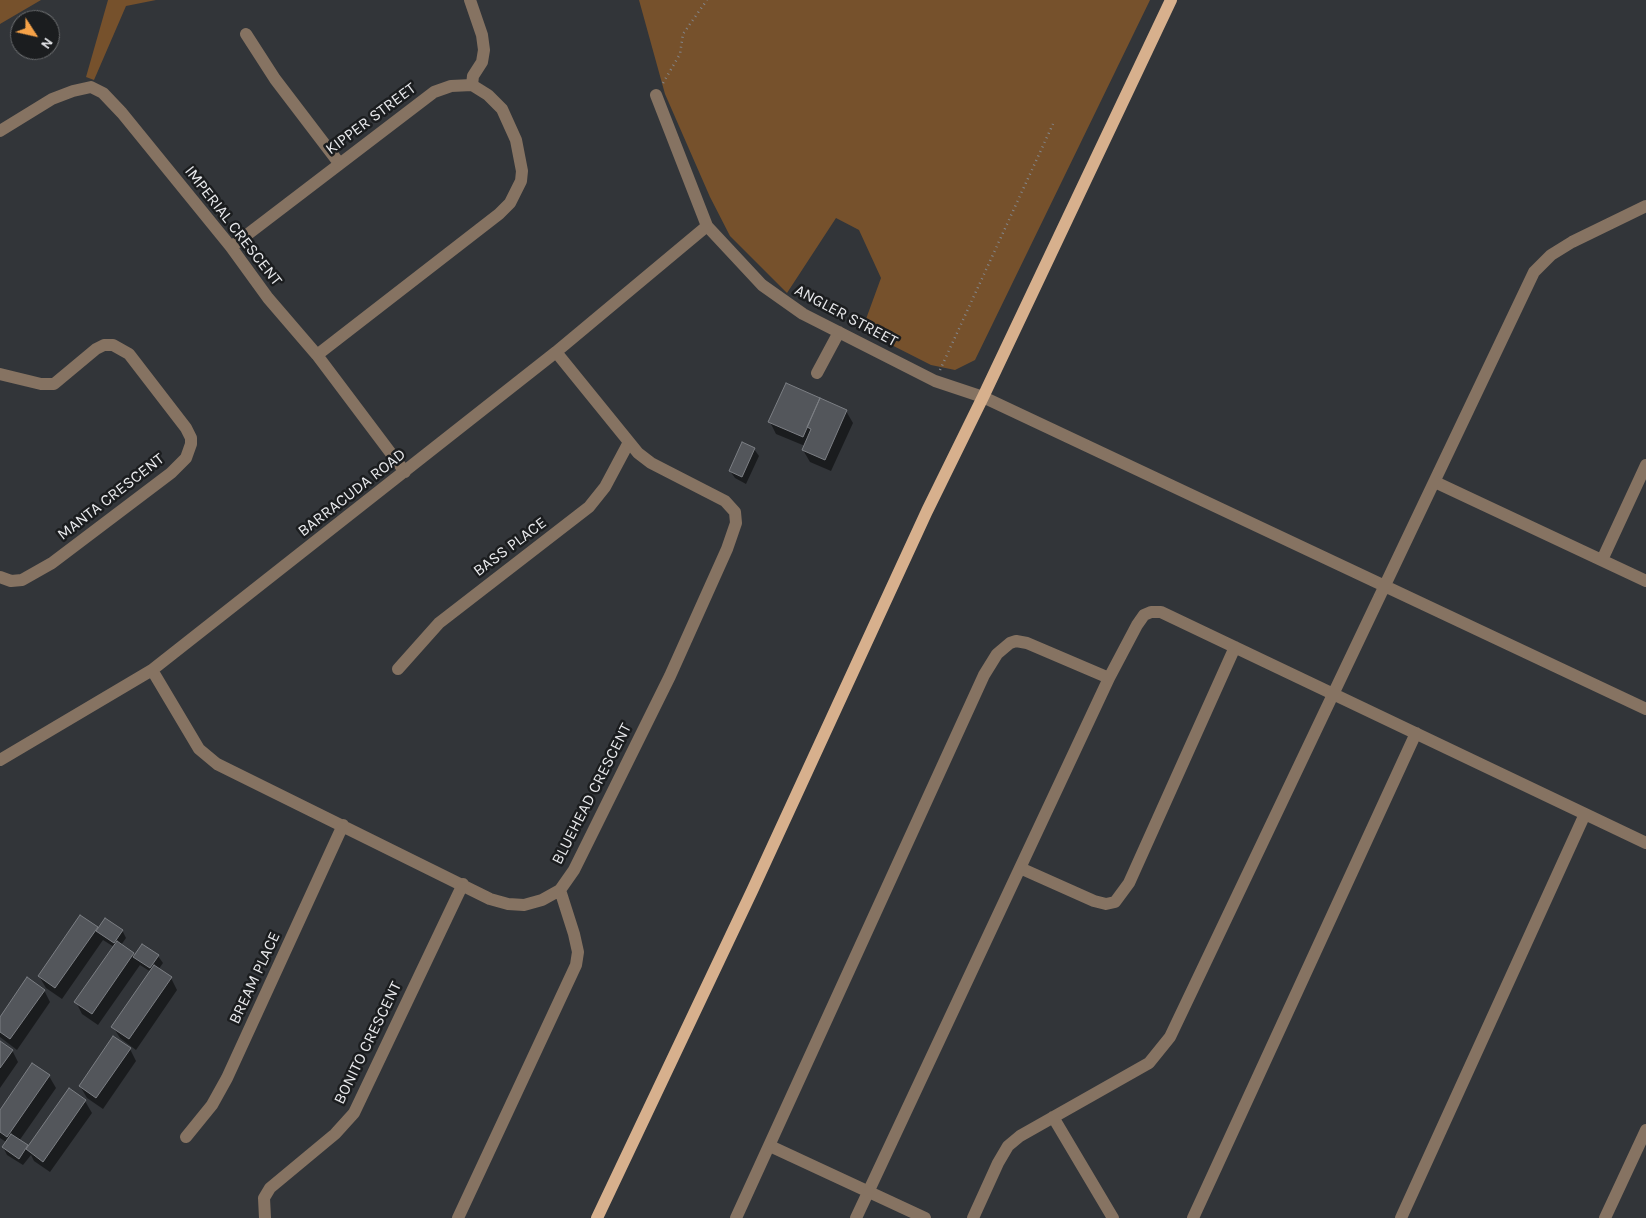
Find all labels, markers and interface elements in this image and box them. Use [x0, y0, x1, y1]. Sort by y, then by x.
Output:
north arrow [10, 10, 60, 60]
text: N [37, 34, 57, 52]
street label: KIPPER STREET [322, 79, 420, 159]
street label: IMPERIAL CRESCENT [180, 162, 286, 290]
street label: ANGLER STREET [791, 281, 901, 351]
street label: BARRACUDA ROAD [294, 445, 410, 541]
street label: MANTA CRESCENT [54, 449, 168, 545]
street label: BASS PLACE [470, 513, 550, 581]
street label: BLUEHEAD CRESCENT [548, 720, 636, 868]
street label: BREAM PLACE [225, 929, 285, 1027]
street label: BONITO CRESCENT [330, 979, 406, 1107]

